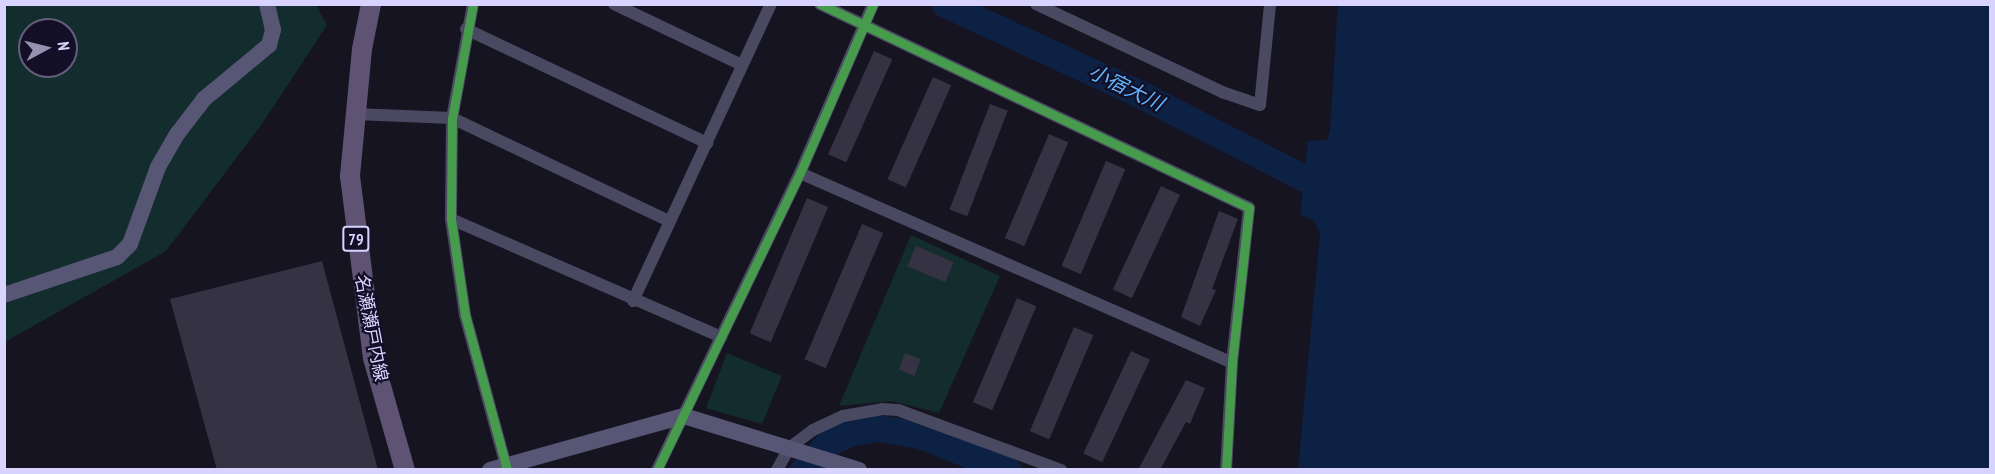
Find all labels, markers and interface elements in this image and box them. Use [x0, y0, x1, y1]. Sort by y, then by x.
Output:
north arrow [18, 18, 78, 78]
text: N [53, 41, 74, 52]
water label: 小宿大川 [1085, 60, 1167, 116]
road number: 79 [341, 226, 371, 252]
street label: 名瀬瀬戸内線 [350, 273, 392, 383]

